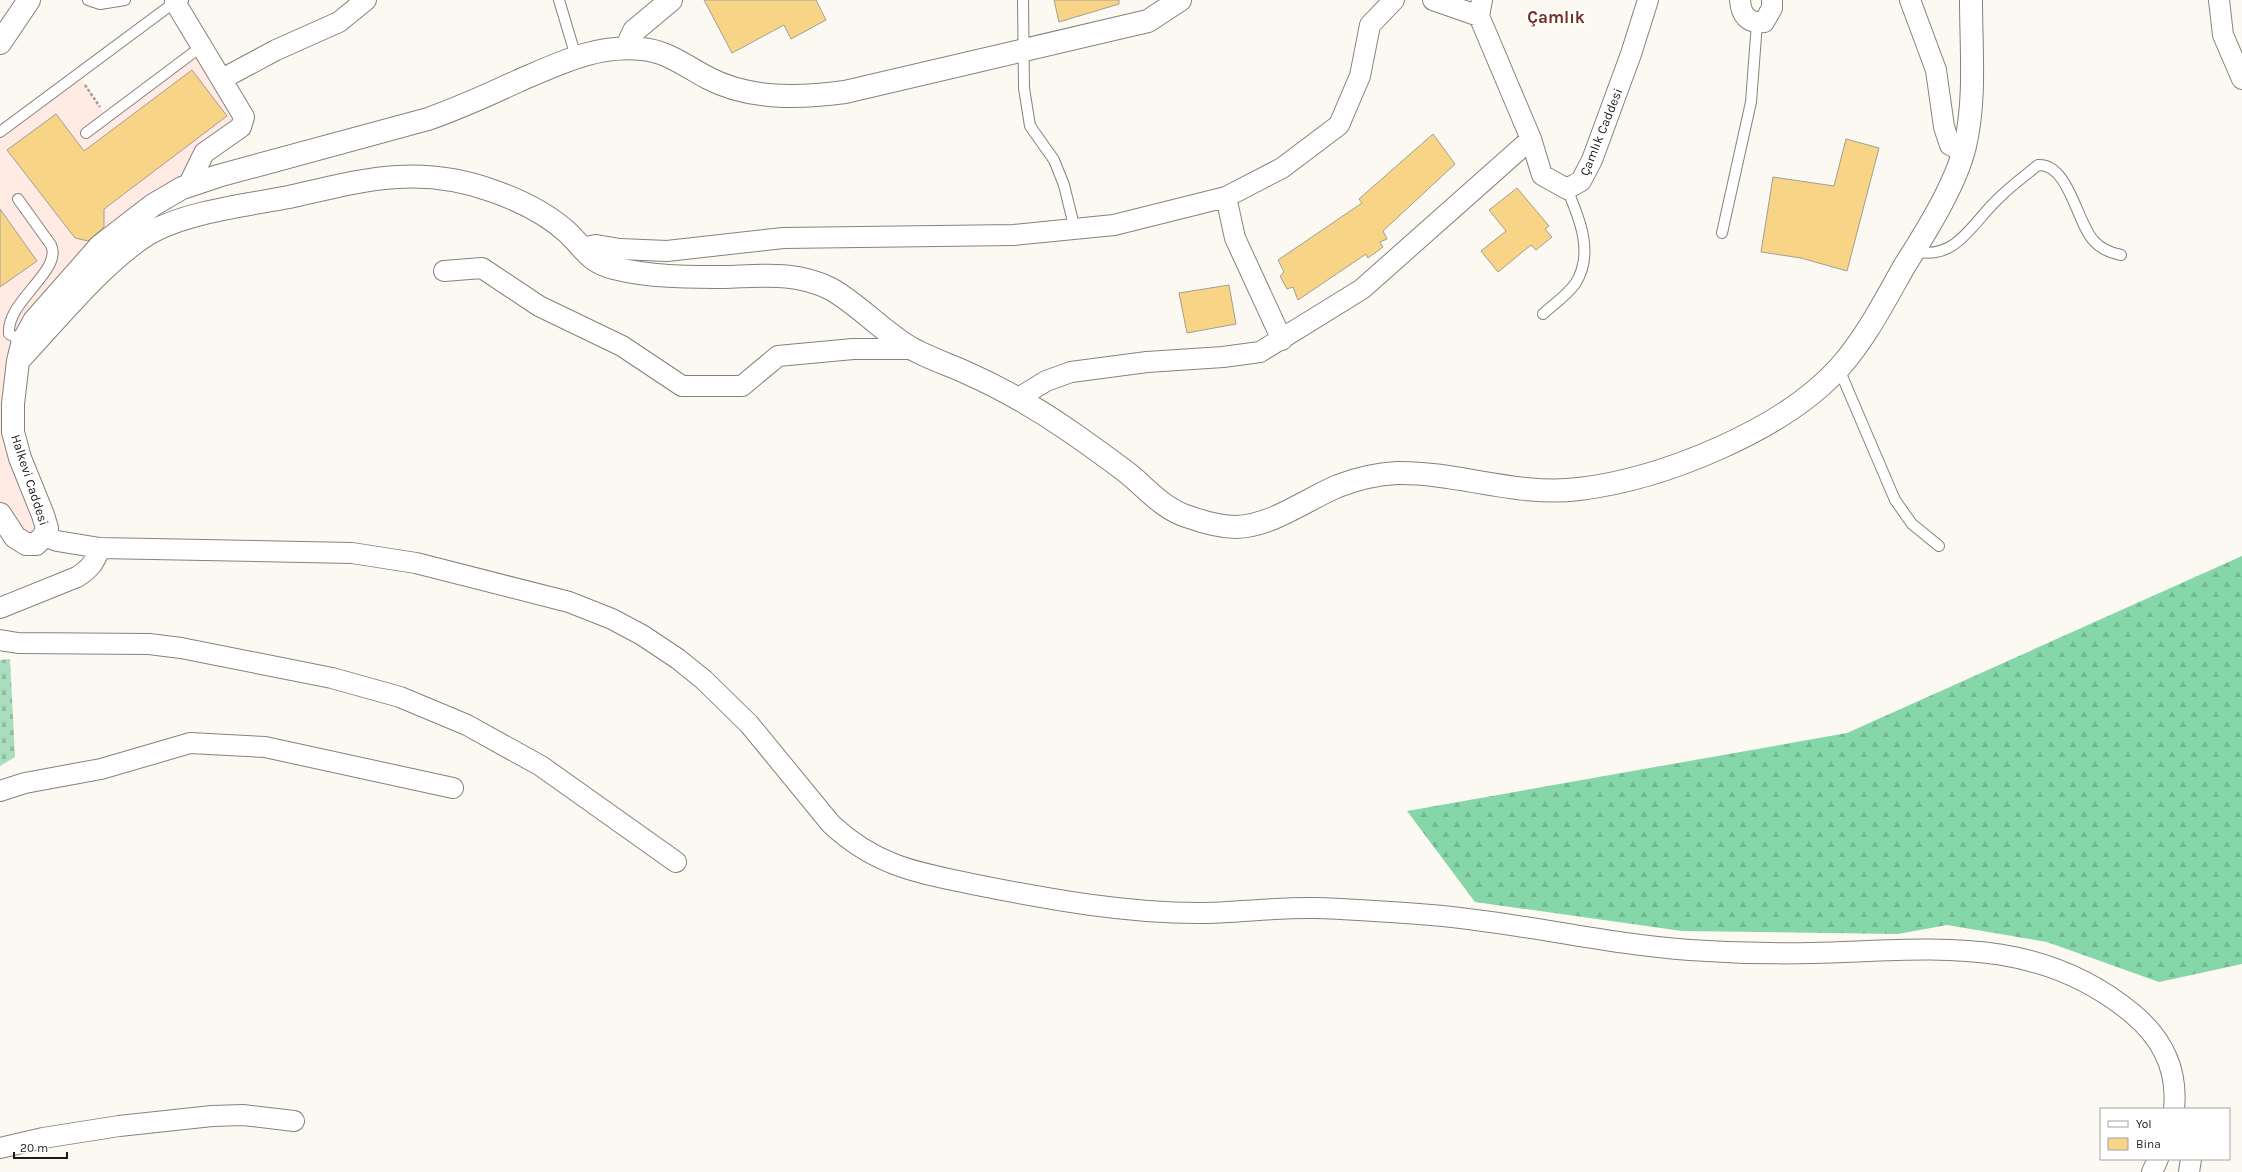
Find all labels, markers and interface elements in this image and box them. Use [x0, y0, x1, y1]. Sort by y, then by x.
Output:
district label: Çamlık [1527, 7, 1585, 27]
street label: Çamlık Caddesi [1577, 86, 1625, 178]
street label: Halkevi Caddesi [8, 433, 52, 527]
legend [2100, 1108, 2230, 1160]
text: Yol [2136, 1117, 2152, 1131]
scale bar [14, 1134, 67, 1160]
text: Bina [2136, 1137, 2161, 1151]
text: 20 m [20, 1141, 48, 1155]

